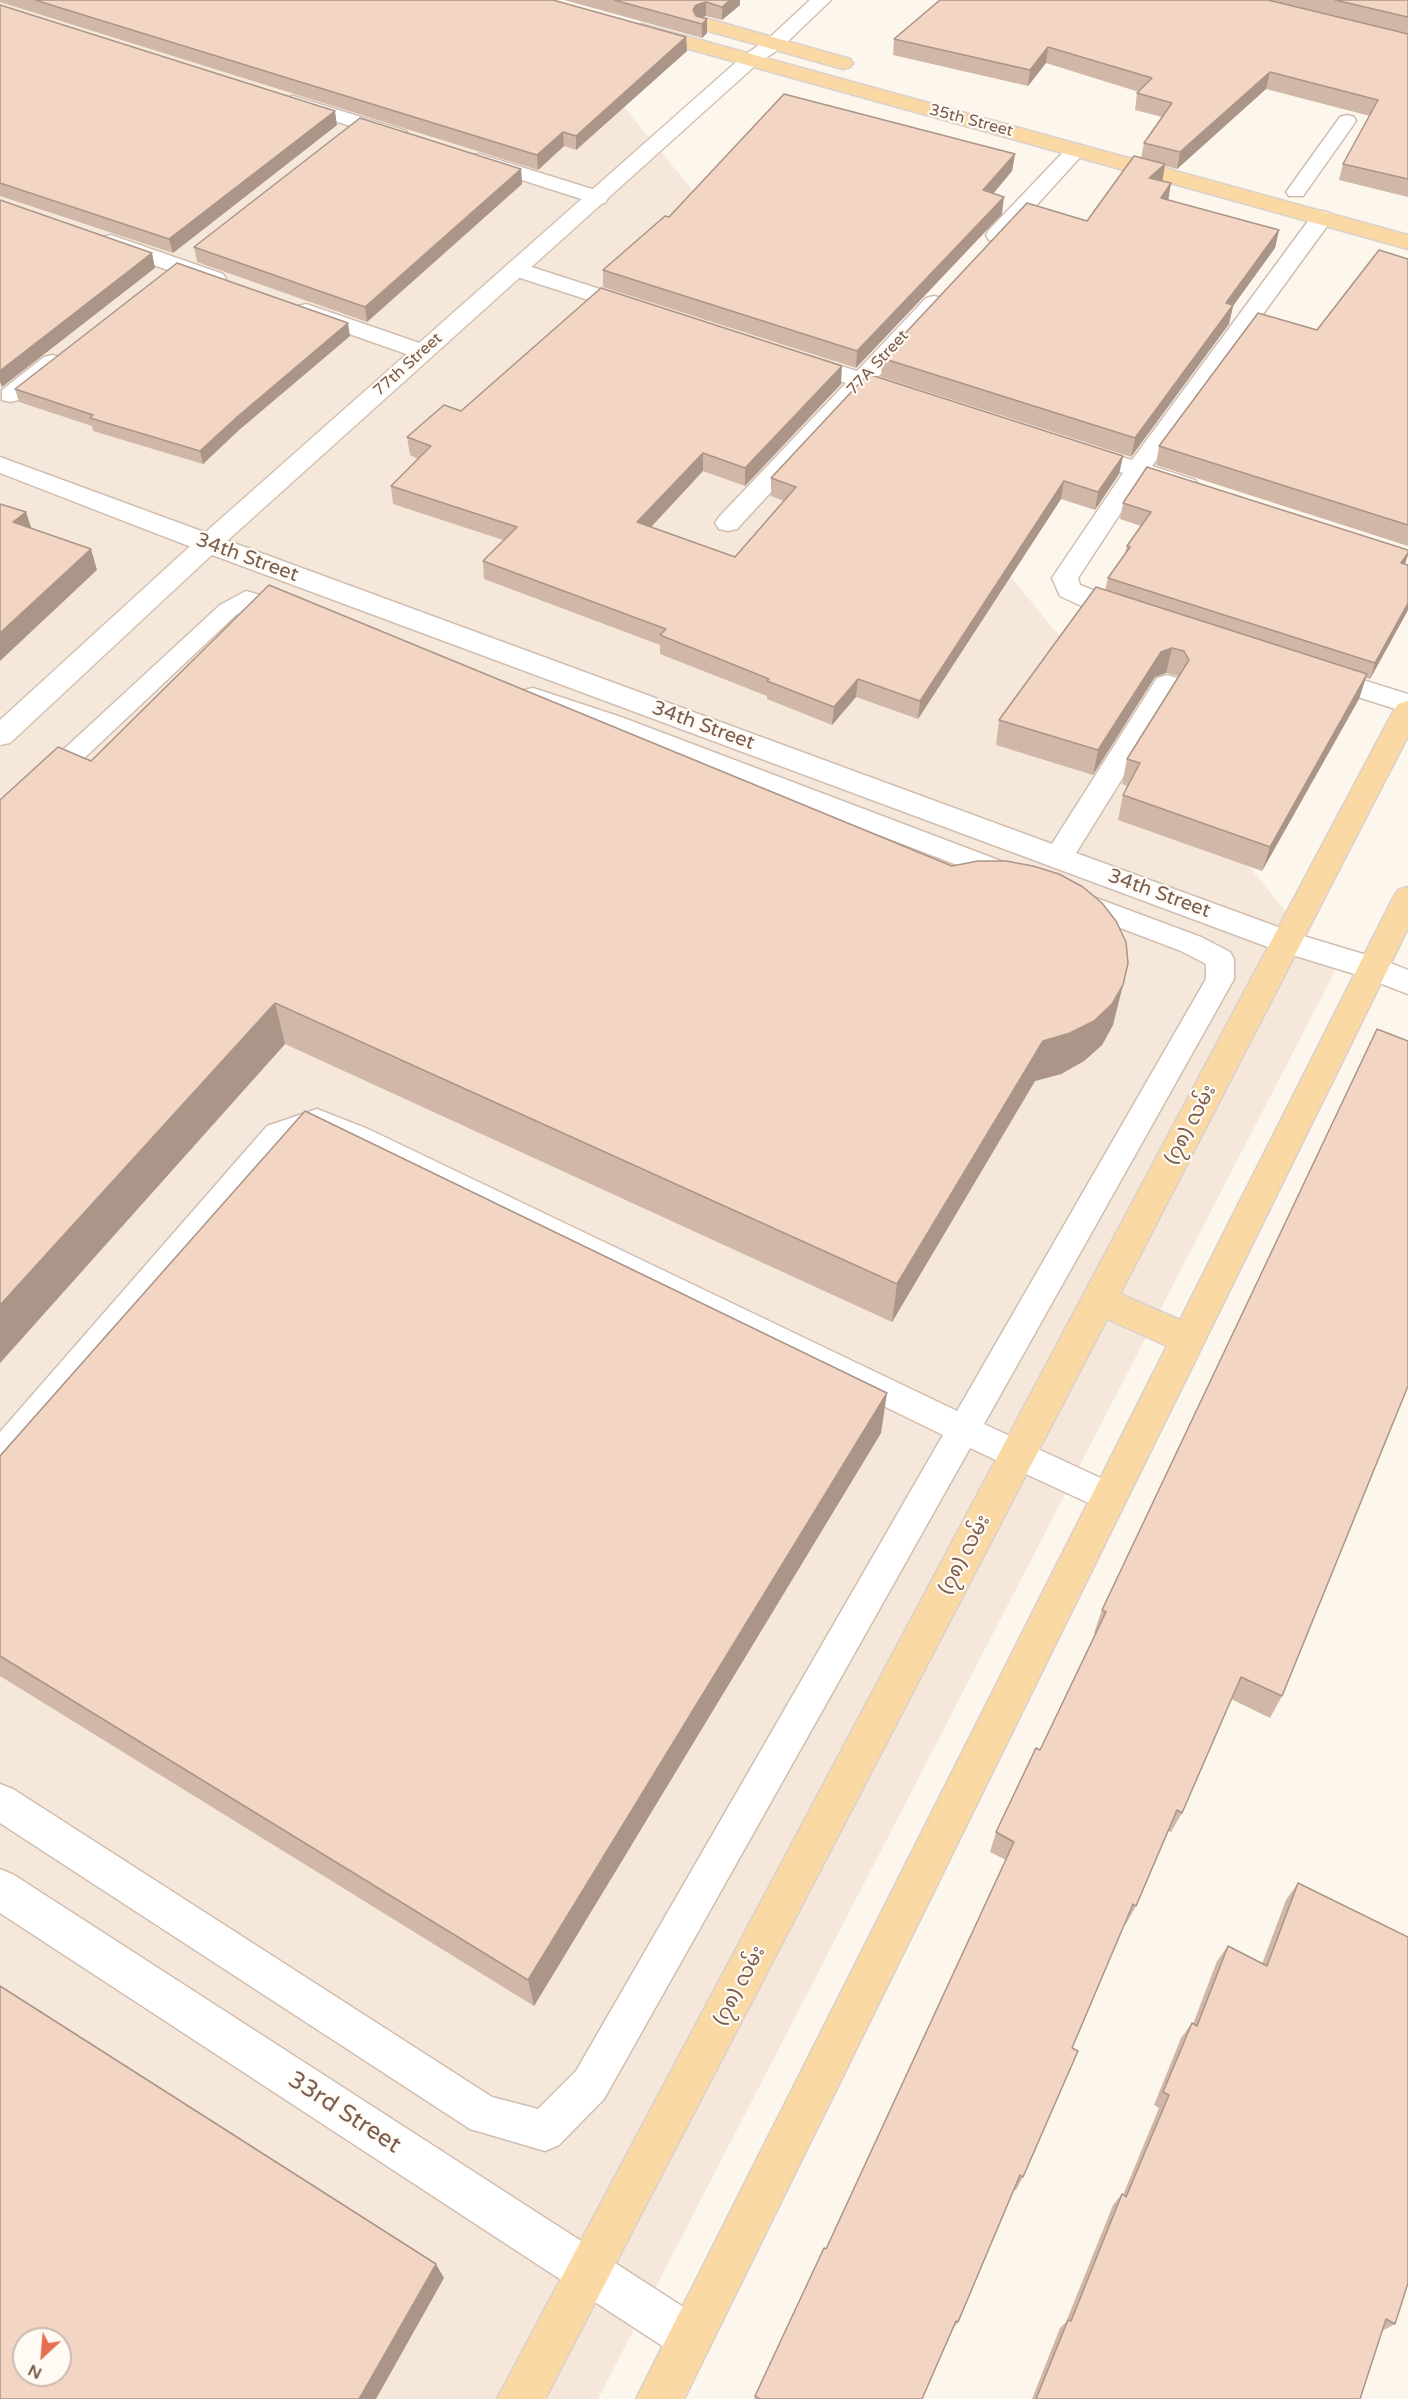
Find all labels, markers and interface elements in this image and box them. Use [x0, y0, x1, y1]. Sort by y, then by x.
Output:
street label: 35th Street [927, 101, 1015, 141]
street label: 77A Street [843, 326, 913, 400]
street label: 77th Street [370, 329, 446, 401]
street label: 34th Street [192, 528, 302, 588]
street label: 34th Street [648, 696, 758, 756]
street label: 34th Street [1104, 864, 1214, 924]
street label: (၇၈) လမ်း [1160, 1081, 1222, 1169]
street label: (၇၈) လမ်း [934, 1511, 996, 1599]
street label: (၇၈) လမ်း [709, 1942, 771, 2030]
street label: 33rd Street [282, 2066, 406, 2160]
north arrow [12, 2327, 72, 2387]
text: N [25, 2360, 45, 2383]

